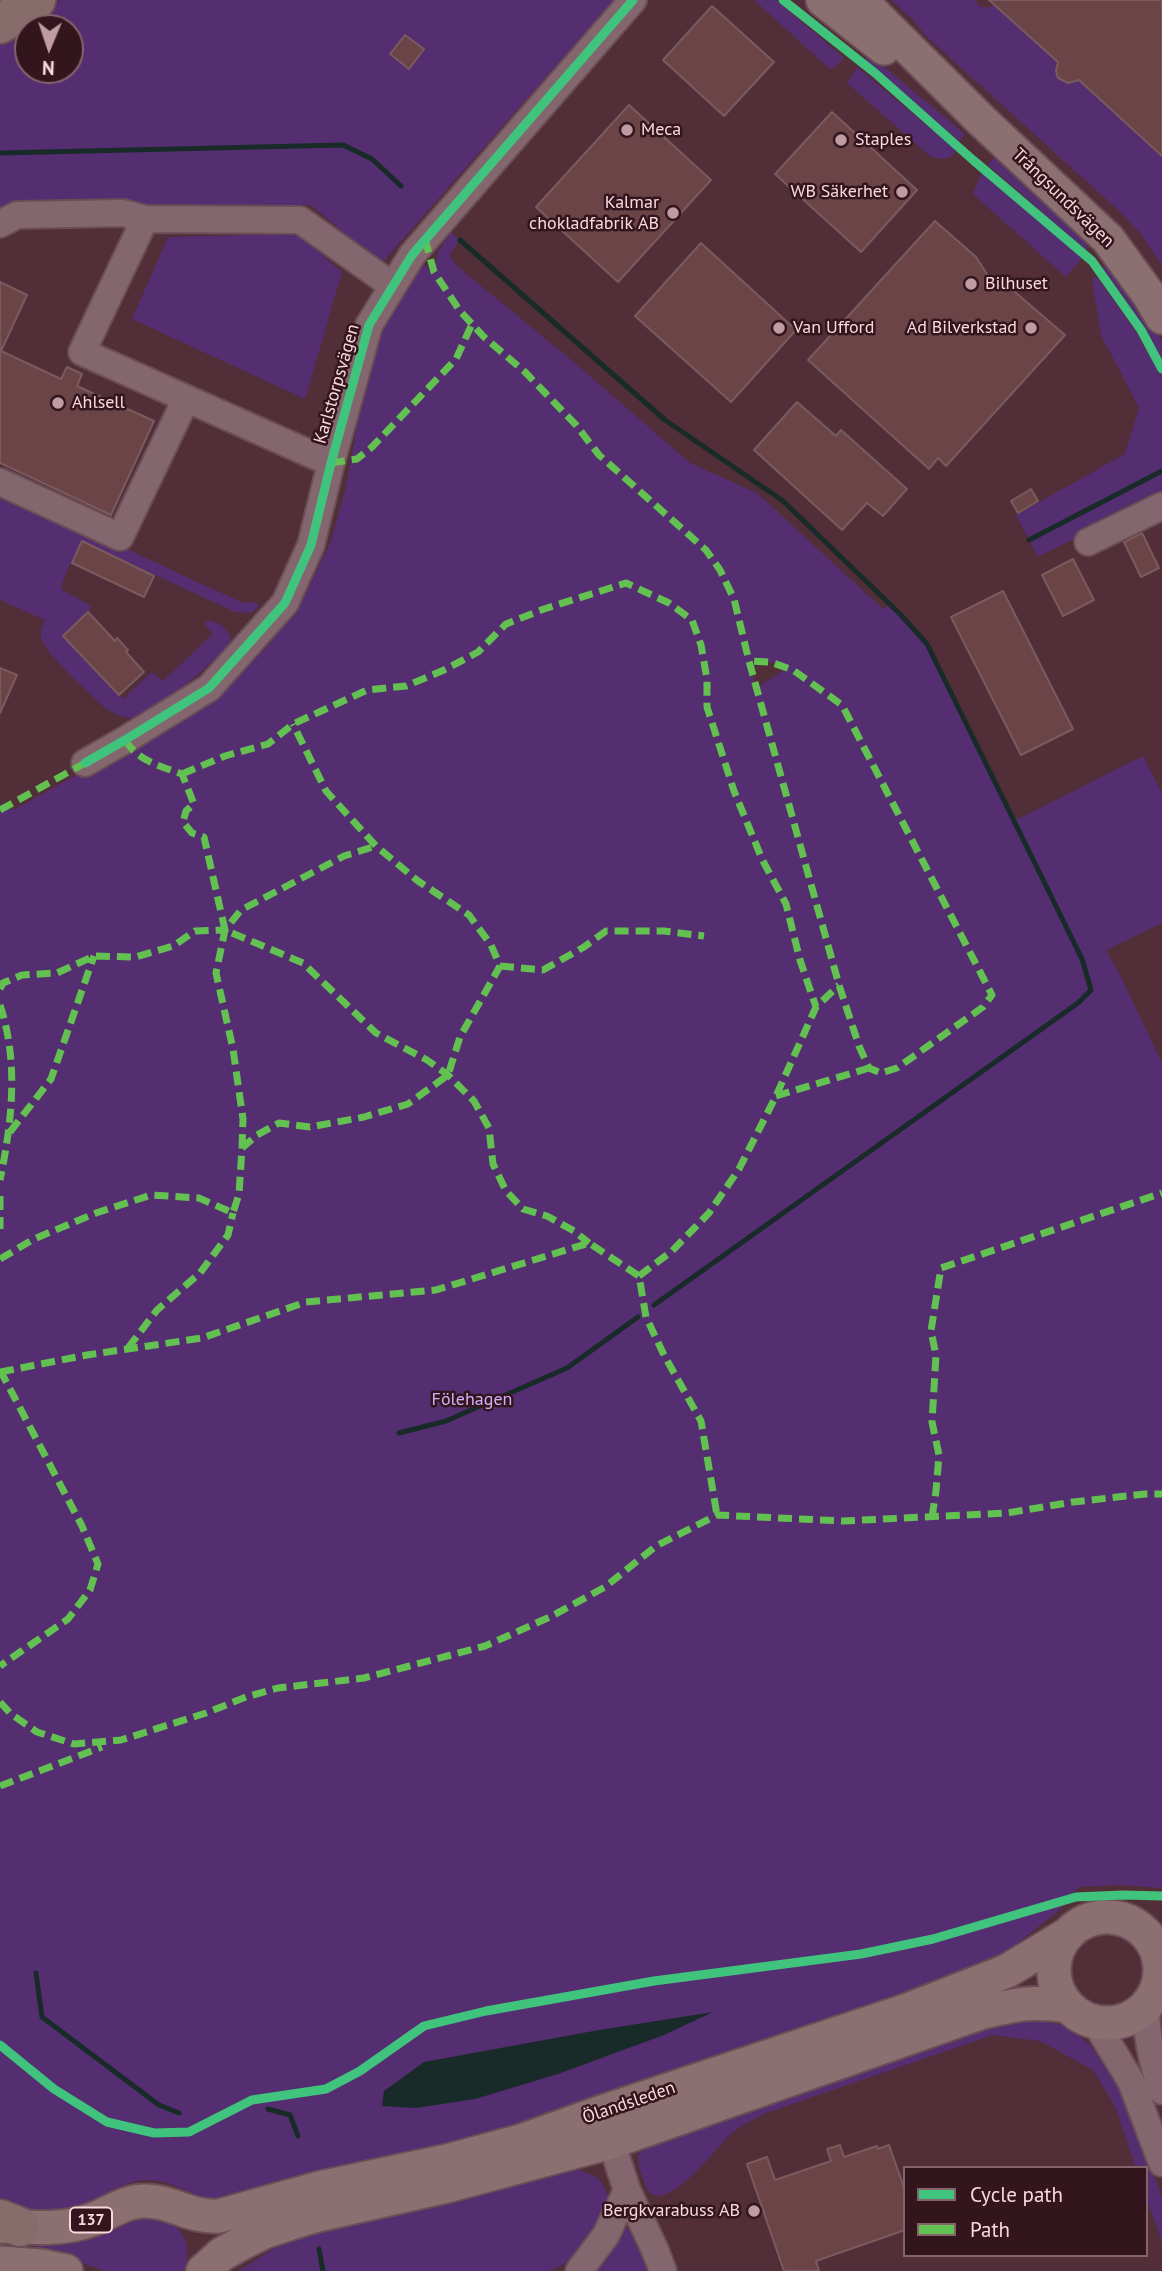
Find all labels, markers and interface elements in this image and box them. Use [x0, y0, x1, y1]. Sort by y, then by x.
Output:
north arrow [14, 14, 84, 84]
text: N [42, 56, 55, 80]
place label: Meca [641, 119, 681, 141]
marker: Meca [619, 122, 635, 138]
place label: Staples [855, 129, 911, 151]
marker: Staples [833, 132, 849, 148]
street label: Trångsundsvägen [1008, 144, 1118, 252]
place label: WB Säkerhet [791, 181, 888, 203]
marker: WB Säkerhet [894, 184, 910, 200]
place label: Kalmar chokladfabrik AB [529, 192, 659, 234]
marker: Kalmar chokladfabrik AB [665, 205, 681, 221]
place label: Bilhuset [985, 273, 1048, 295]
marker: Bilhuset [963, 276, 979, 292]
place label: Van Ufford [793, 317, 874, 339]
place label: Ad Bilverkstad [907, 317, 1017, 339]
marker: Van Ufford [771, 320, 787, 336]
marker: Ad Bilverkstad [1023, 320, 1039, 336]
street label: Karlstorpsvägen [310, 322, 364, 446]
place label: Ahlsell [72, 392, 125, 414]
marker: Ahlsell [50, 395, 66, 411]
park label: Fölehagen [432, 1389, 512, 1411]
street label: Ölandsleden [580, 2077, 678, 2129]
legend [903, 2166, 1148, 2257]
text: Cycle path [970, 2181, 1063, 2208]
place label: Bergkvarabuss AB [603, 2200, 740, 2222]
marker: Bergkvarabuss AB [746, 2203, 762, 2219]
road number: 137 [70, 2208, 112, 2232]
text: Path [970, 2216, 1010, 2243]

